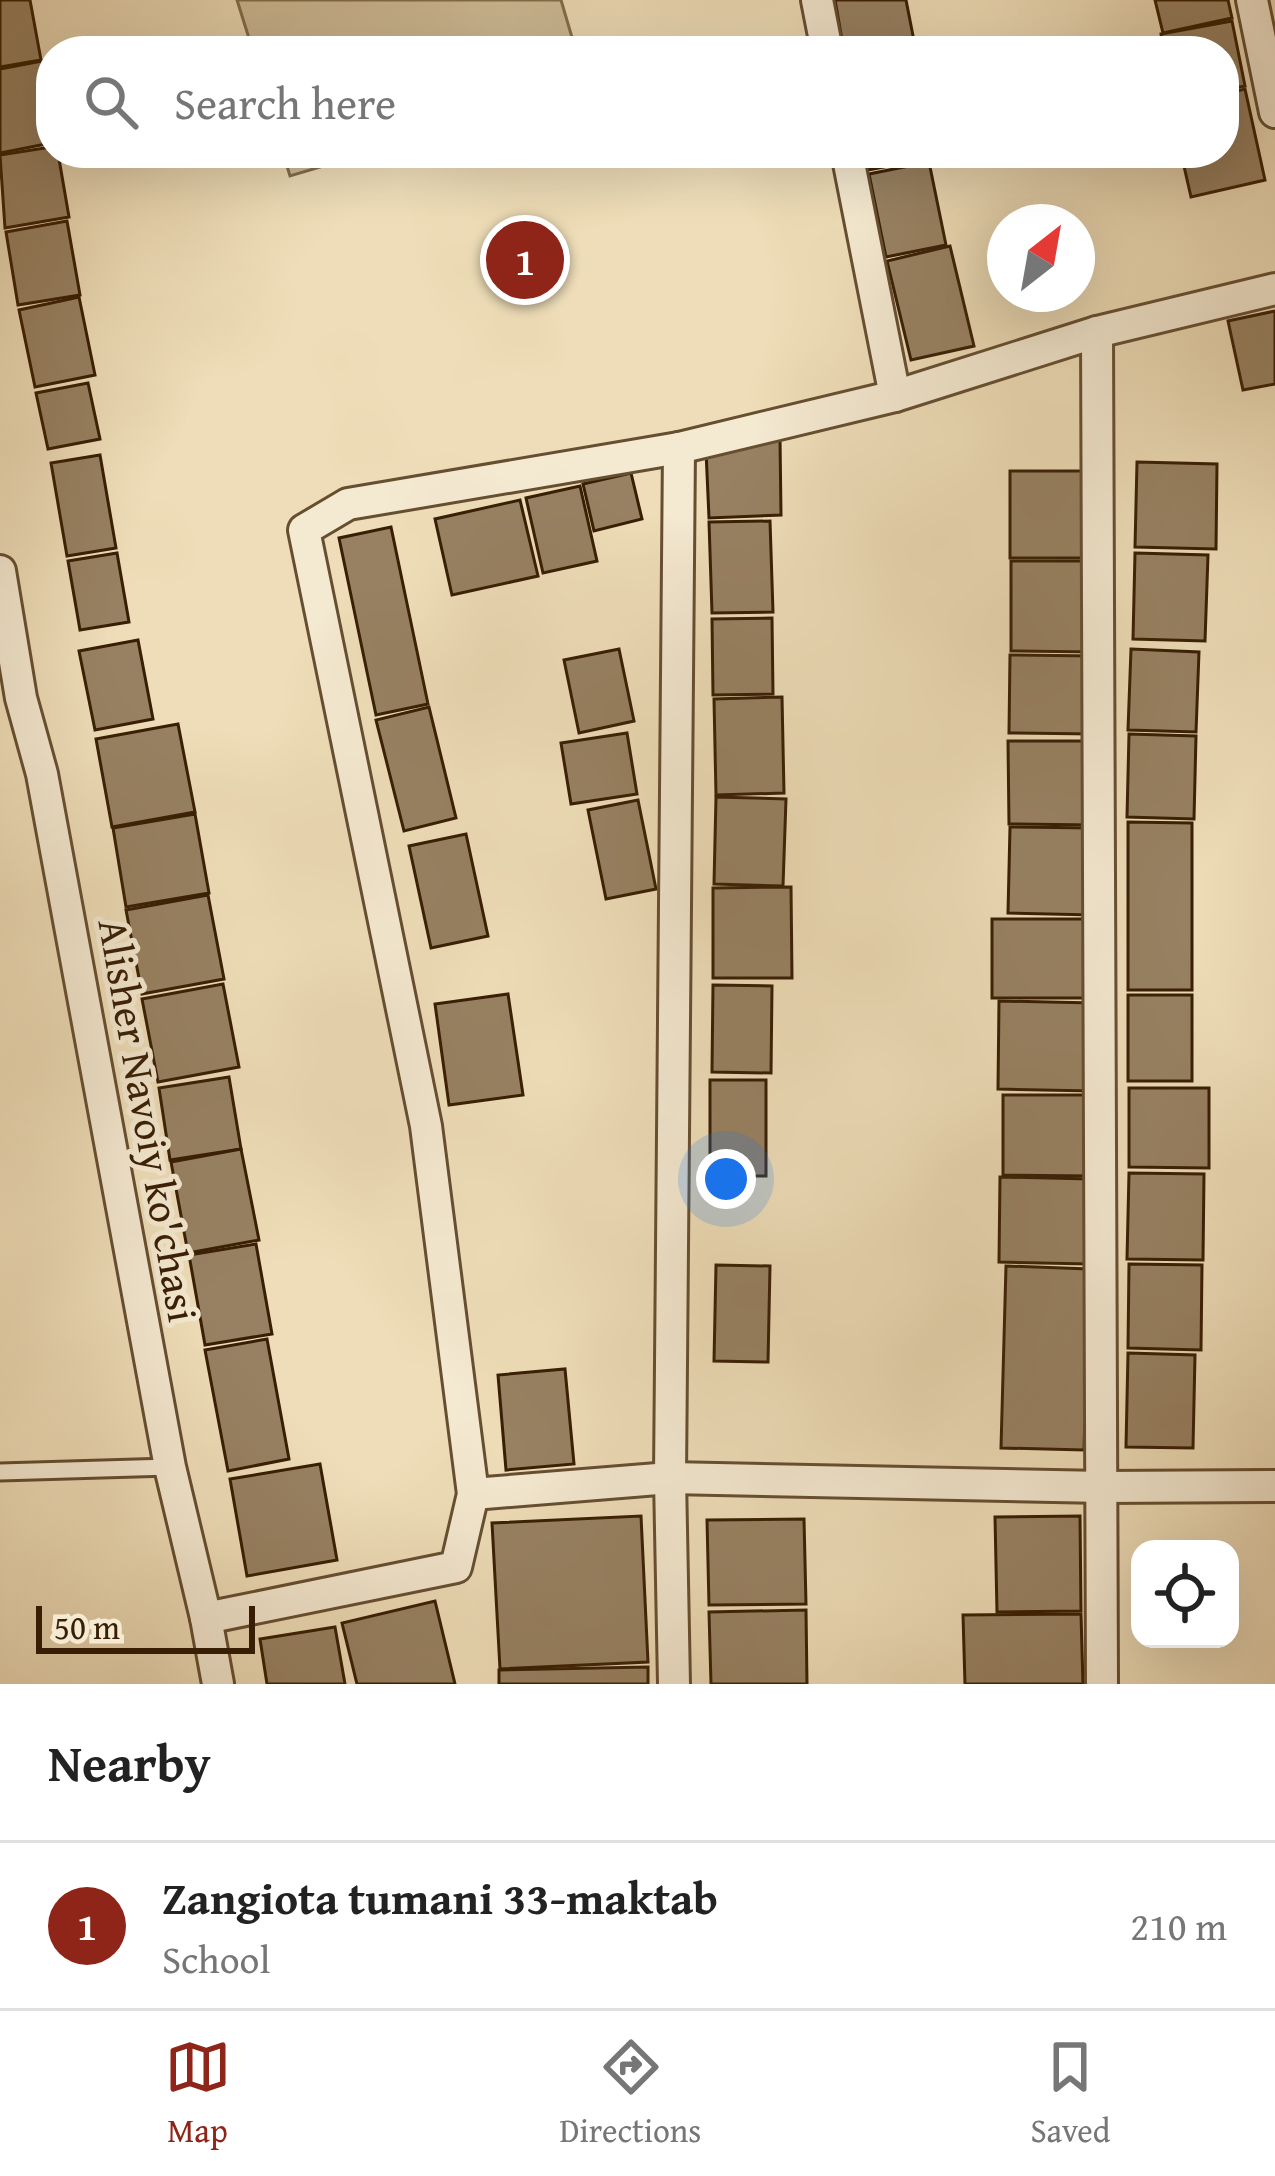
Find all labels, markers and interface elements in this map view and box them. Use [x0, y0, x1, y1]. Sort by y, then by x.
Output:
search box [36, 36, 1239, 168]
icon: search [78, 69, 144, 135]
text: Search here [174, 70, 396, 135]
north arrow [987, 204, 1095, 312]
pin: 1 [486, 215, 564, 305]
street label: Alisher Navoiy ko'chasi [84, 914, 214, 1326]
your location [696, 1149, 756, 1209]
map controls [1131, 1540, 1239, 1648]
button: locate [1131, 1540, 1239, 1648]
scale bar [36, 1600, 255, 1653]
text: 50 m [54, 1603, 120, 1651]
text: Nearby [48, 1725, 211, 1800]
text: Zangiota tumani 33-maktab [162, 1865, 718, 1930]
text: 1 [77, 1897, 97, 1954]
text: 210 m [1130, 1897, 1227, 1954]
text: School [162, 1930, 270, 1987]
tab: Map [165, 2034, 231, 2154]
tab: Directions [560, 2034, 701, 2154]
tab: Saved [1031, 2034, 1110, 2154]

